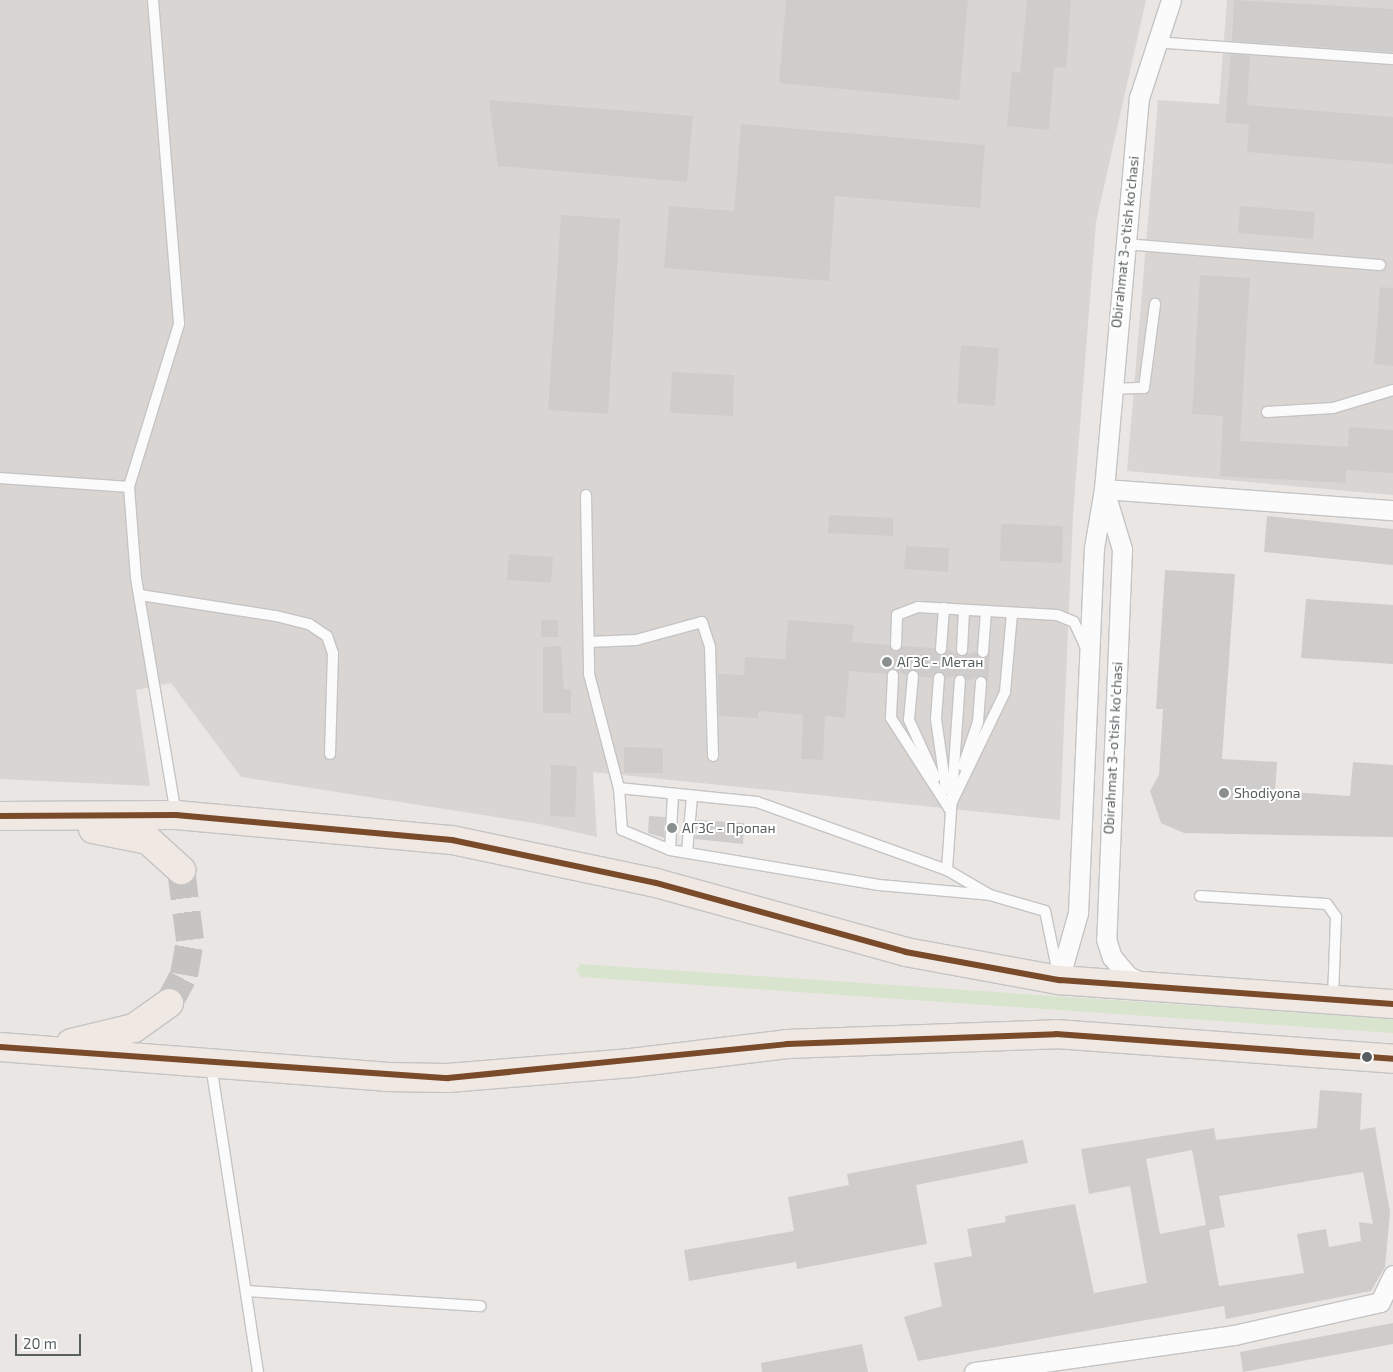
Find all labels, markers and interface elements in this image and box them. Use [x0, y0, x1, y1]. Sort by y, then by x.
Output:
street label: Obirahmat 3-o'tish ko'chasi [1108, 155, 1142, 329]
place label: АГЗС - Метан [897, 654, 983, 670]
marker: АГЗС - Метан [881, 656, 893, 668]
street label: Obirahmat 3-o'tish ko'chasi [1100, 661, 1126, 835]
place label: Shodiyona [1234, 785, 1301, 801]
marker: Shodiyona [1218, 787, 1230, 799]
place label: АГЗС - Пропан [682, 820, 776, 836]
marker: АГЗС - Пропан [666, 822, 678, 834]
unlabelled marker [1362, 1052, 1372, 1062]
scale bar [18, 1324, 84, 1356]
text: 20 m [23, 1334, 57, 1352]

